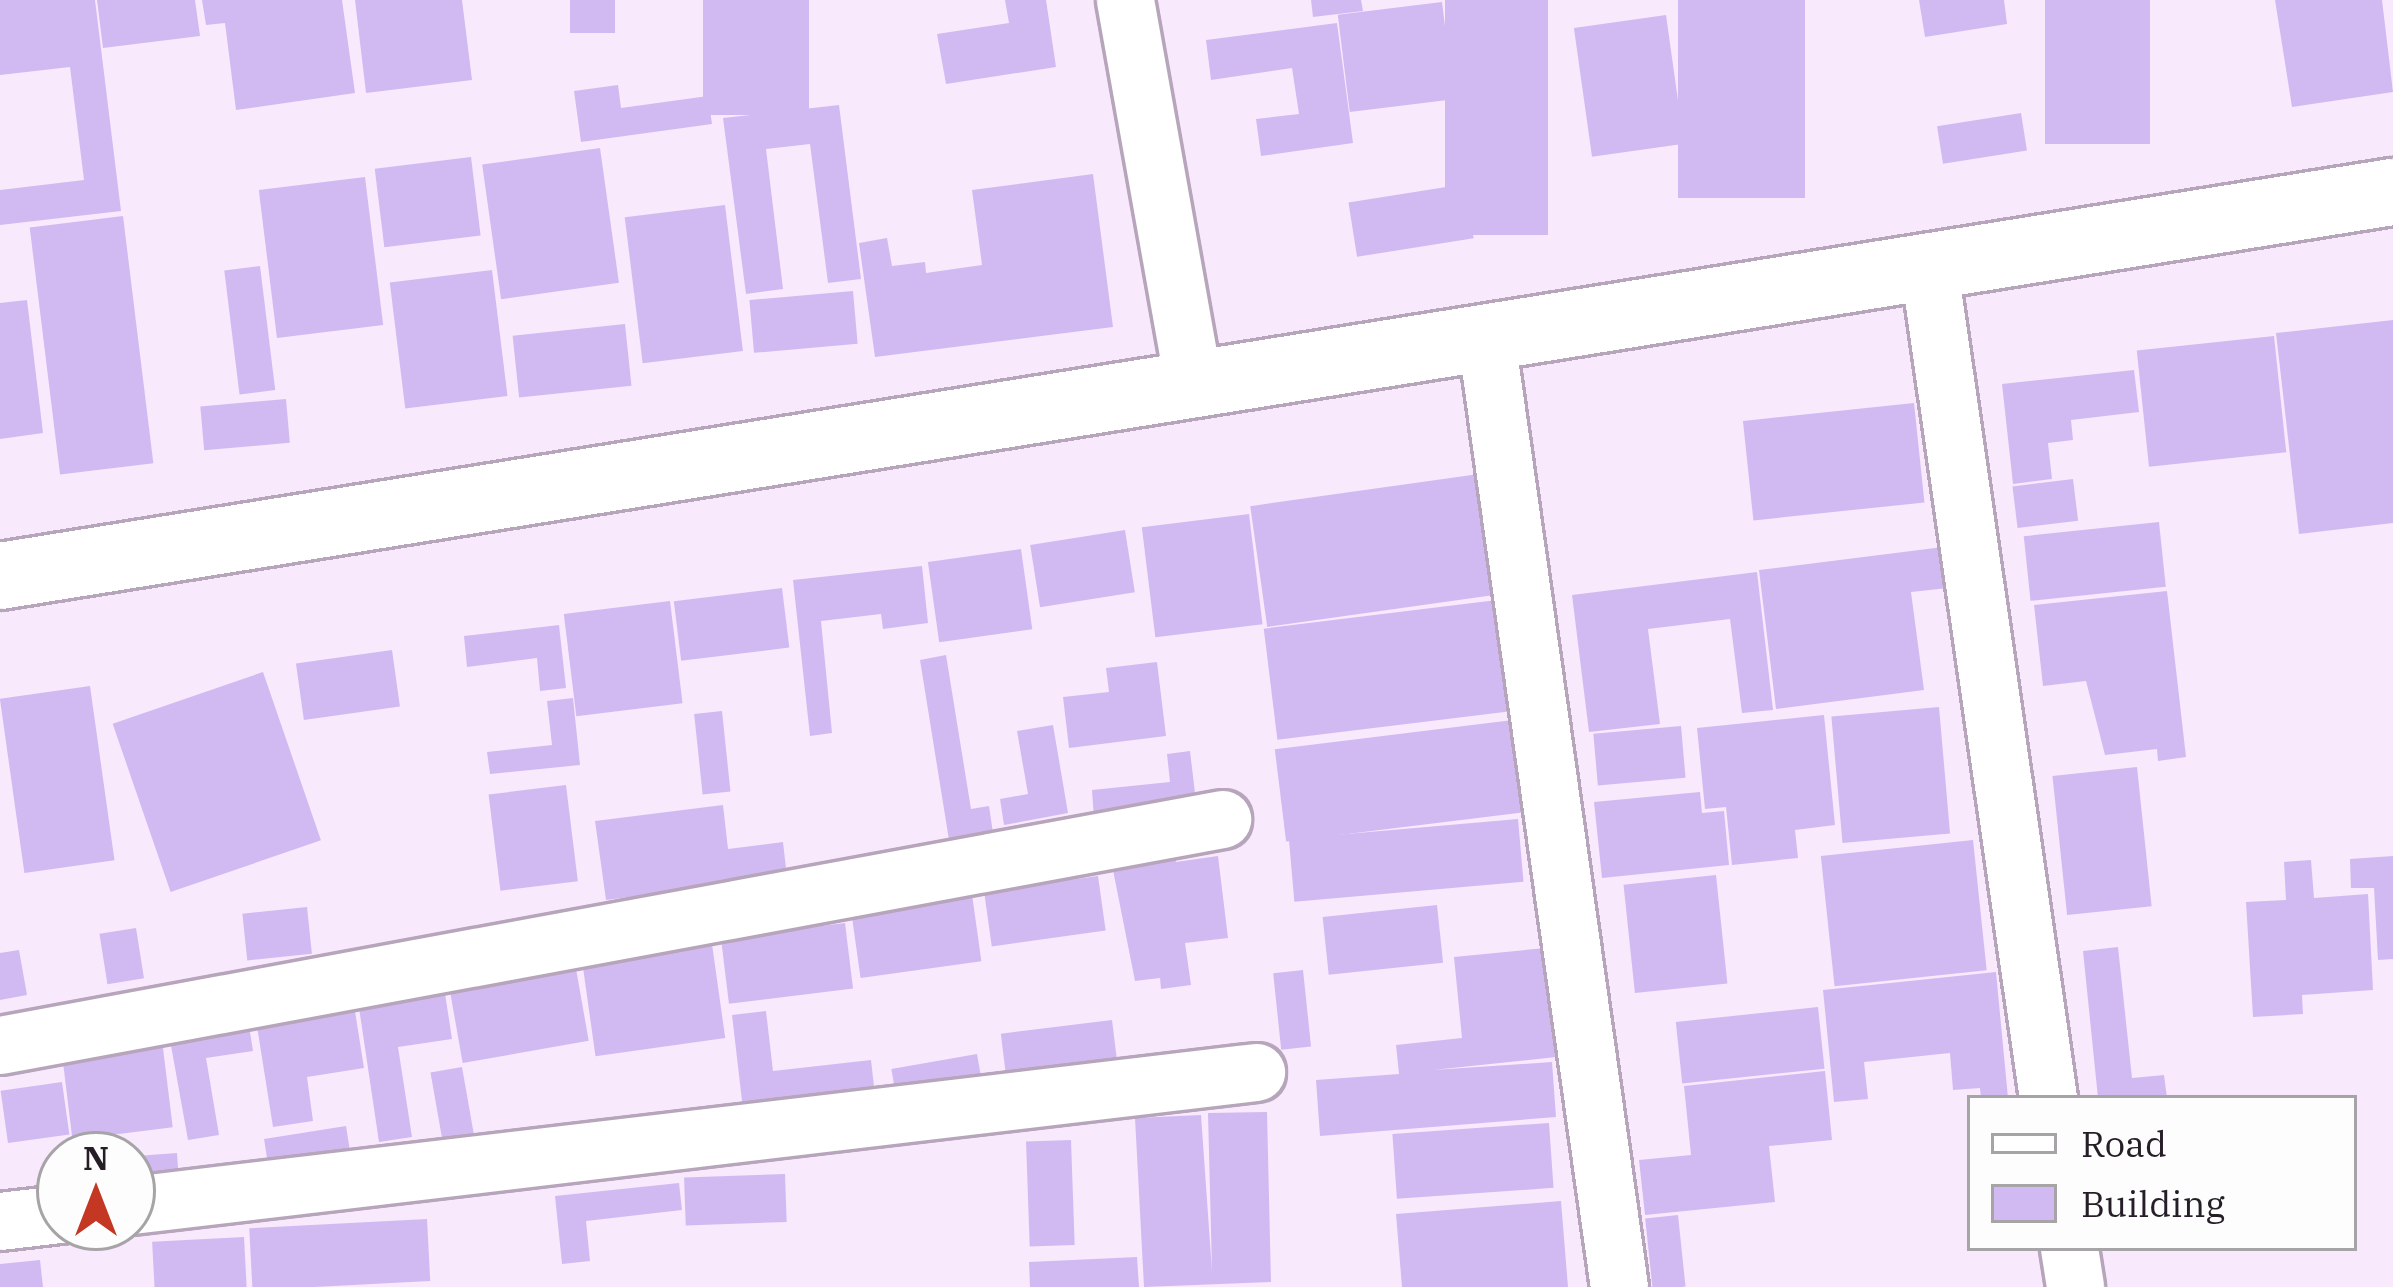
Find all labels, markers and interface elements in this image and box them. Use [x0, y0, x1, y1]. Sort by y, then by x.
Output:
legend [1967, 1095, 2357, 1251]
text: Road [2081, 1120, 2167, 1167]
north arrow [36, 1131, 156, 1251]
text: N [83, 1136, 109, 1179]
text: Building [2081, 1180, 2225, 1227]

